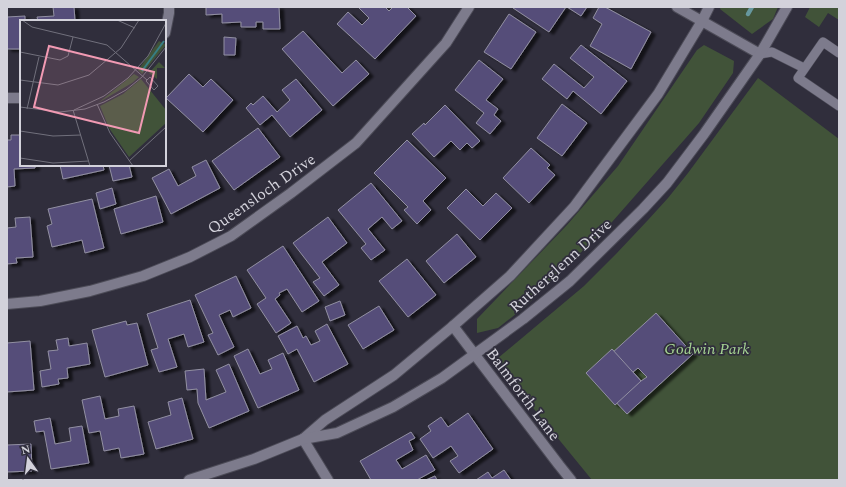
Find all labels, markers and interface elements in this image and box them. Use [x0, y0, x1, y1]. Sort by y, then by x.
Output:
inset map [20, 20, 166, 166]
street label: Queensloch Drive [203, 148, 321, 240]
street label: Rutherglenn Drive [504, 213, 618, 319]
park label: Godwin Park [664, 337, 750, 361]
street label: Balmforth Lane [480, 343, 566, 446]
north arrow [8, 439, 48, 479]
text: N [19, 440, 32, 459]

